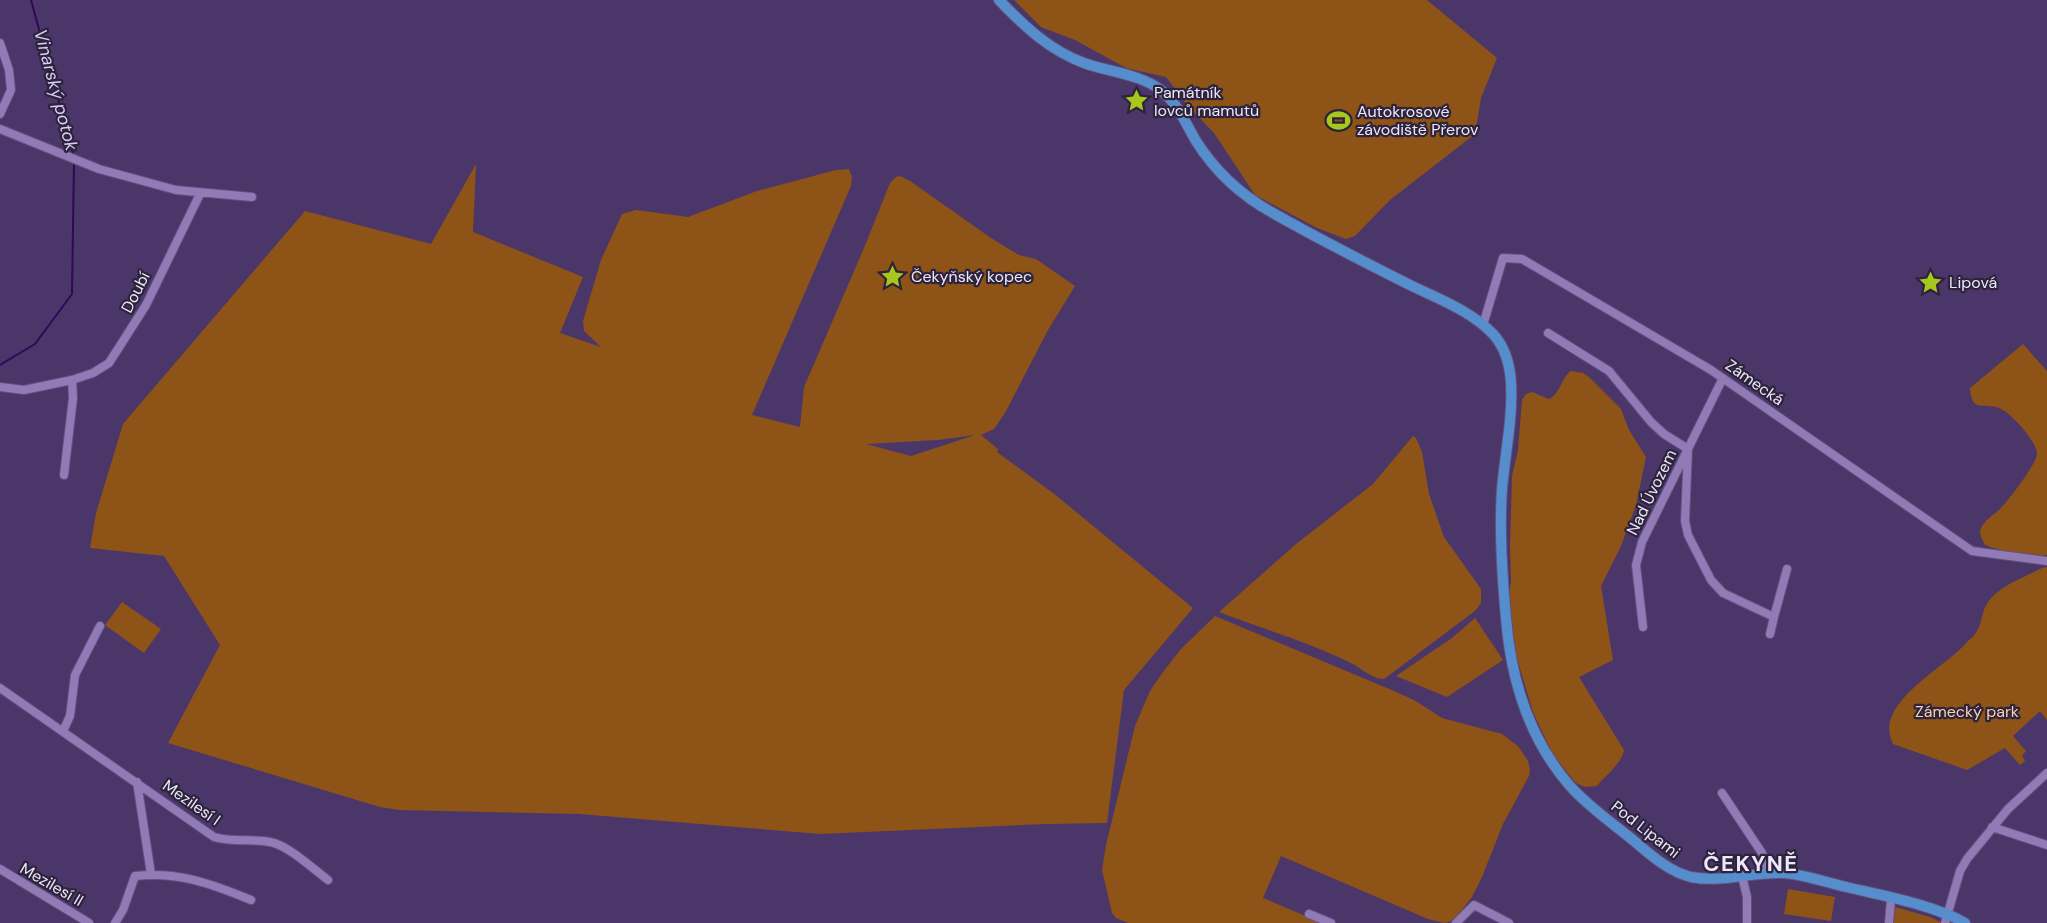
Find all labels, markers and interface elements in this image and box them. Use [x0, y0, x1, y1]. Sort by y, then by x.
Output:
water label: Vinarský potok [28, 27, 84, 154]
place label: Památník lovců mamutů [1154, 82, 1259, 121]
place icon: Památník lovců mamutů [1123, 88, 1149, 114]
place label: Autokrosové závodiště Přerov [1357, 101, 1479, 140]
sports icon: Autokrosové závodiště Přerov [1326, 107, 1352, 133]
place icon: Čekyňský kopec [880, 263, 906, 289]
place label: Čekyňský kopec [911, 266, 1032, 287]
street label: Doubí [116, 268, 155, 316]
place icon: Lipová [1918, 269, 1944, 295]
place label: Lipová [1949, 272, 1997, 293]
street label: Zámecká [1721, 355, 1788, 410]
street label: Nad Úvozem [1622, 446, 1681, 538]
park label: Zámecký park [1915, 701, 2019, 722]
street label: Mezilesí I [159, 775, 225, 830]
street label: Pod Lipami [1607, 796, 1684, 863]
district label: ČEKYNĚ [1703, 849, 1799, 878]
street label: Mezilesí II [16, 858, 87, 911]

